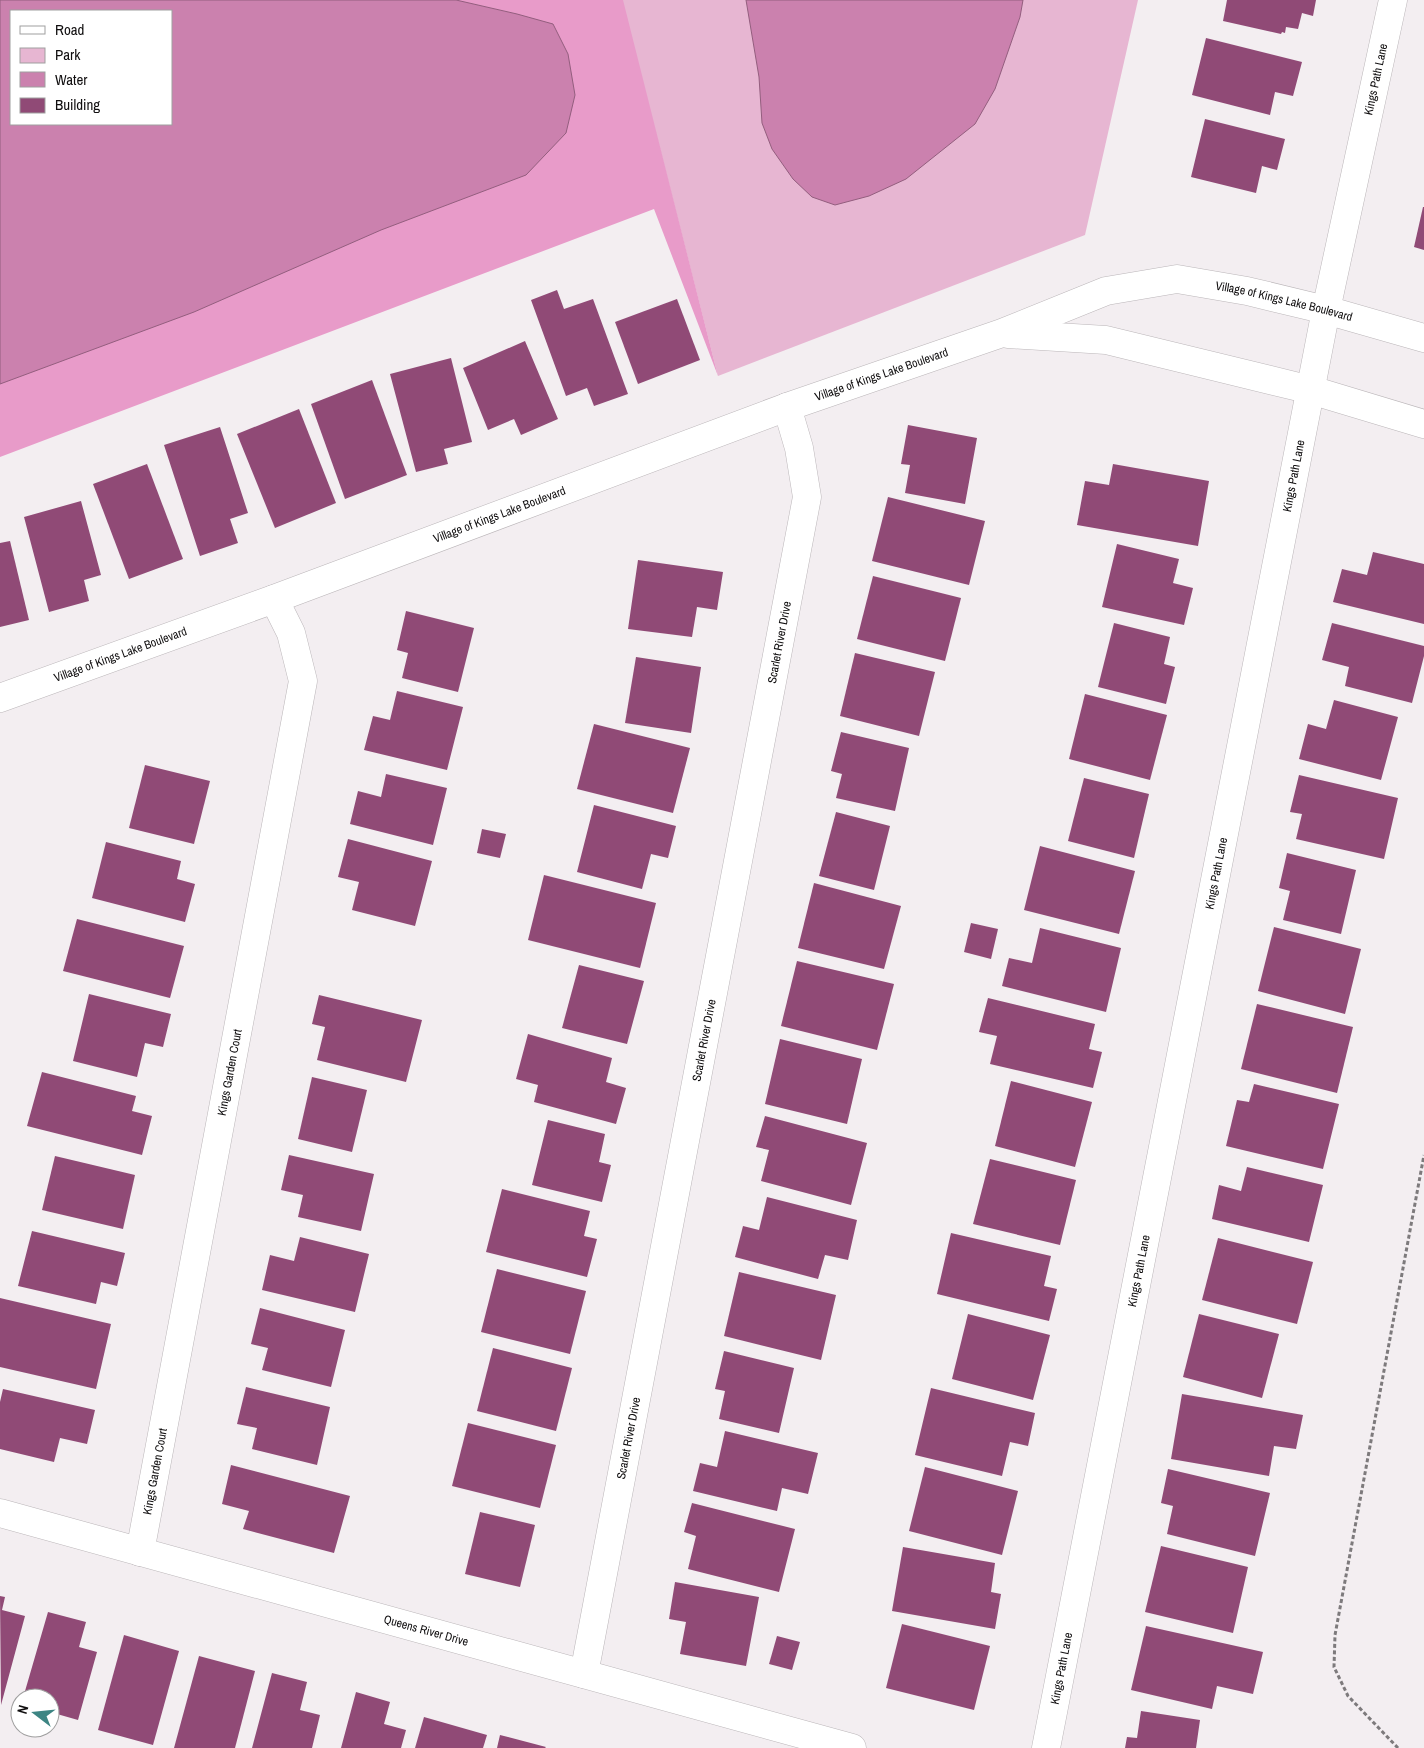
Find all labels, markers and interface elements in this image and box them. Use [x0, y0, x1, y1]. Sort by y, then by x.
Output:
legend [10, 10, 172, 125]
text: Road [55, 19, 84, 40]
street label: Kings Path Lane [1360, 42, 1391, 117]
text: Park [55, 44, 81, 65]
text: Water [55, 69, 87, 90]
text: Building [55, 94, 100, 115]
street label: Village of Kings Lake Boulevard [1214, 278, 1354, 325]
street label: Village of Kings Lake Boulevard [813, 344, 950, 405]
street label: Kings Path Lane [1279, 439, 1309, 513]
street label: Village of Kings Lake Boulevard [431, 483, 568, 547]
street label: Scarlet River Drive [764, 600, 795, 685]
street label: Village of Kings Lake Boulevard [52, 623, 189, 686]
street label: Kings Path Lane [1201, 836, 1231, 911]
street label: Scarlet River Drive [688, 998, 720, 1083]
street label: Kings Garden Court [214, 1028, 246, 1117]
street label: Kings Path Lane [1124, 1234, 1154, 1308]
street label: Scarlet River Drive [613, 1396, 644, 1481]
street label: Kings Garden Court [139, 1427, 171, 1516]
street label: Queens River Drive [382, 1611, 470, 1650]
street label: Kings Path Lane [1047, 1631, 1076, 1706]
north arrow [10, 1688, 60, 1738]
text: N [13, 1703, 32, 1716]

